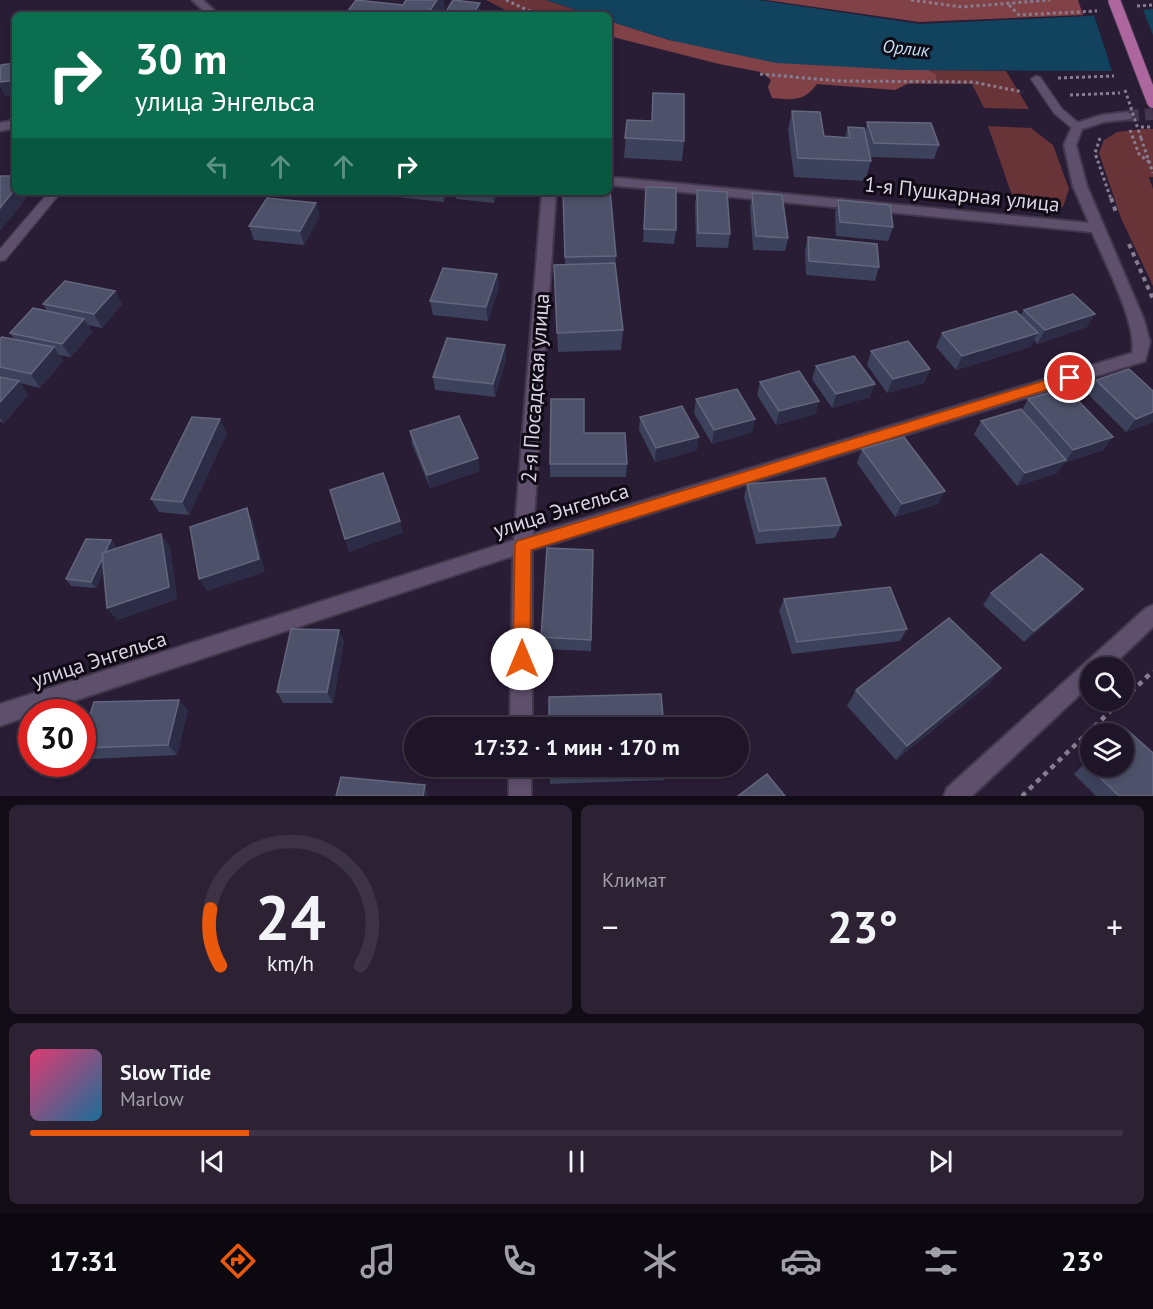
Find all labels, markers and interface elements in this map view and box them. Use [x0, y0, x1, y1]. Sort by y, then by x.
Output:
text: 30 m [135, 31, 227, 86]
water label: Орлик [881, 34, 931, 62]
icon: right [36, 36, 114, 114]
text: улица Энгельса [135, 84, 315, 118]
icon: left [201, 150, 234, 183]
icon: ahead [264, 150, 297, 183]
icon: ahead [327, 150, 360, 183]
icon: right [390, 150, 423, 183]
street label: 1-я Пушкарная улица [863, 170, 1061, 218]
street label: 2-я Посадская улица [515, 292, 555, 484]
pin [1044, 352, 1095, 403]
icon: arrive [1053, 361, 1086, 394]
street label: улица Энгельса [490, 477, 632, 543]
street label: улица Энгельса [28, 625, 170, 693]
position arrow [490, 627, 554, 691]
map controls [1080, 657, 1134, 777]
button: search [1080, 657, 1134, 711]
speed limit sign: 30 [18, 699, 96, 777]
button: layers [1080, 723, 1134, 777]
text: 17:32 · 1 мин · 170 m [473, 733, 680, 761]
text: Климат [602, 867, 666, 893]
text: 24 [255, 876, 326, 957]
text: 23° [827, 897, 898, 955]
text: − [602, 905, 619, 948]
text: + [1106, 905, 1123, 948]
text: km/h [267, 950, 314, 978]
text: Slow Tide [120, 1058, 211, 1086]
text: Marlow [120, 1086, 184, 1112]
icon: previous [196, 1145, 229, 1178]
icon: pause [560, 1145, 593, 1178]
icon: next [924, 1145, 957, 1178]
icon: directions [217, 1240, 259, 1282]
icon: music [357, 1240, 399, 1282]
icon: phone [498, 1240, 540, 1282]
icon: climate [639, 1240, 681, 1282]
icon: car [780, 1240, 822, 1282]
icon: filters [920, 1240, 962, 1282]
text: 17:31 [49, 1244, 118, 1278]
text: 23° [1061, 1244, 1104, 1278]

